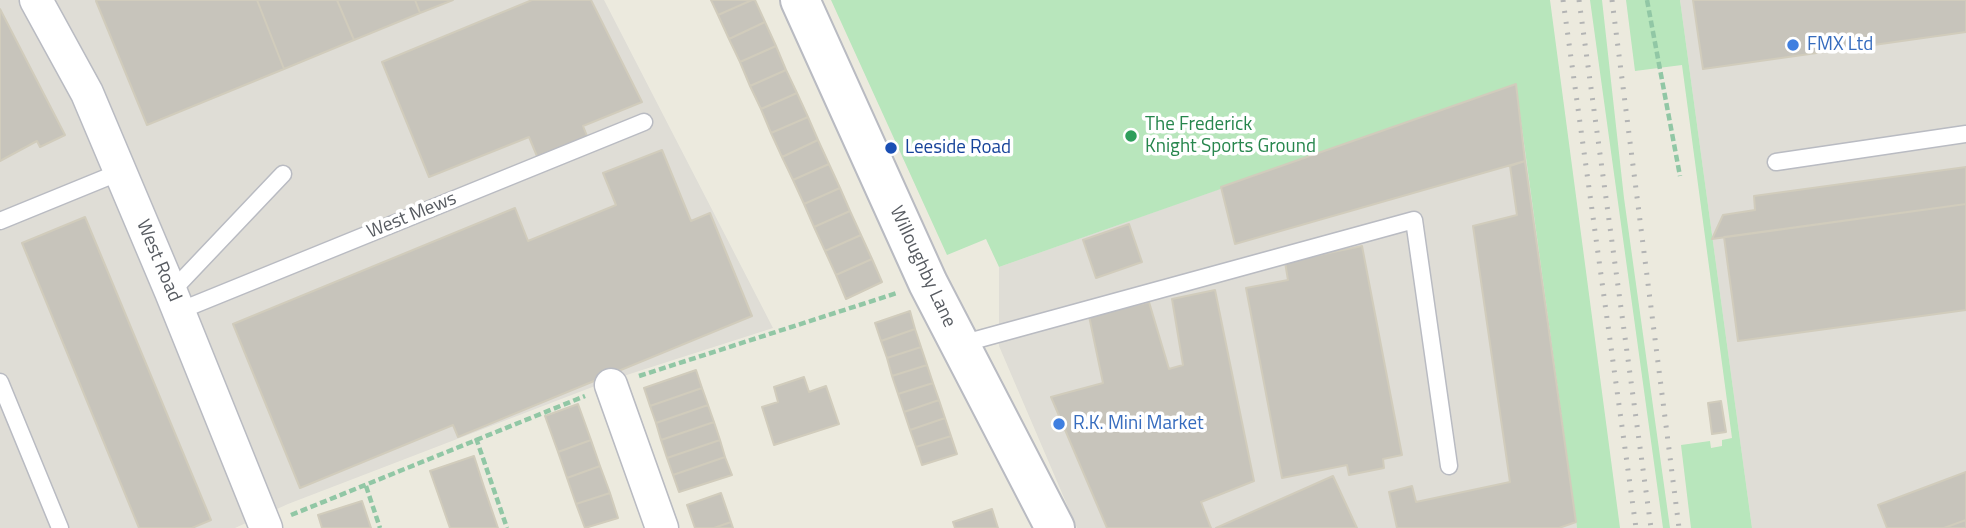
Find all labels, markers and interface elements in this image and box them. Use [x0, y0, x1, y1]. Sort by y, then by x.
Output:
place label: FMX Ltd [1807, 34, 1873, 56]
marker: FMX Ltd [1785, 37, 1801, 53]
place label: The Frederick Knight Sports Ground [1145, 114, 1316, 158]
marker: The Frederick Knight Sports Ground [1123, 128, 1139, 144]
place label: Leeside Road [905, 137, 1011, 159]
marker: Leeside Road [883, 140, 899, 156]
street label: West Mews [364, 188, 460, 244]
street label: Willoughby Lane [884, 203, 960, 331]
street label: West Road [131, 217, 185, 305]
place label: R.K. Mini Market [1073, 413, 1204, 435]
marker: R.K. Mini Market [1051, 416, 1067, 432]

